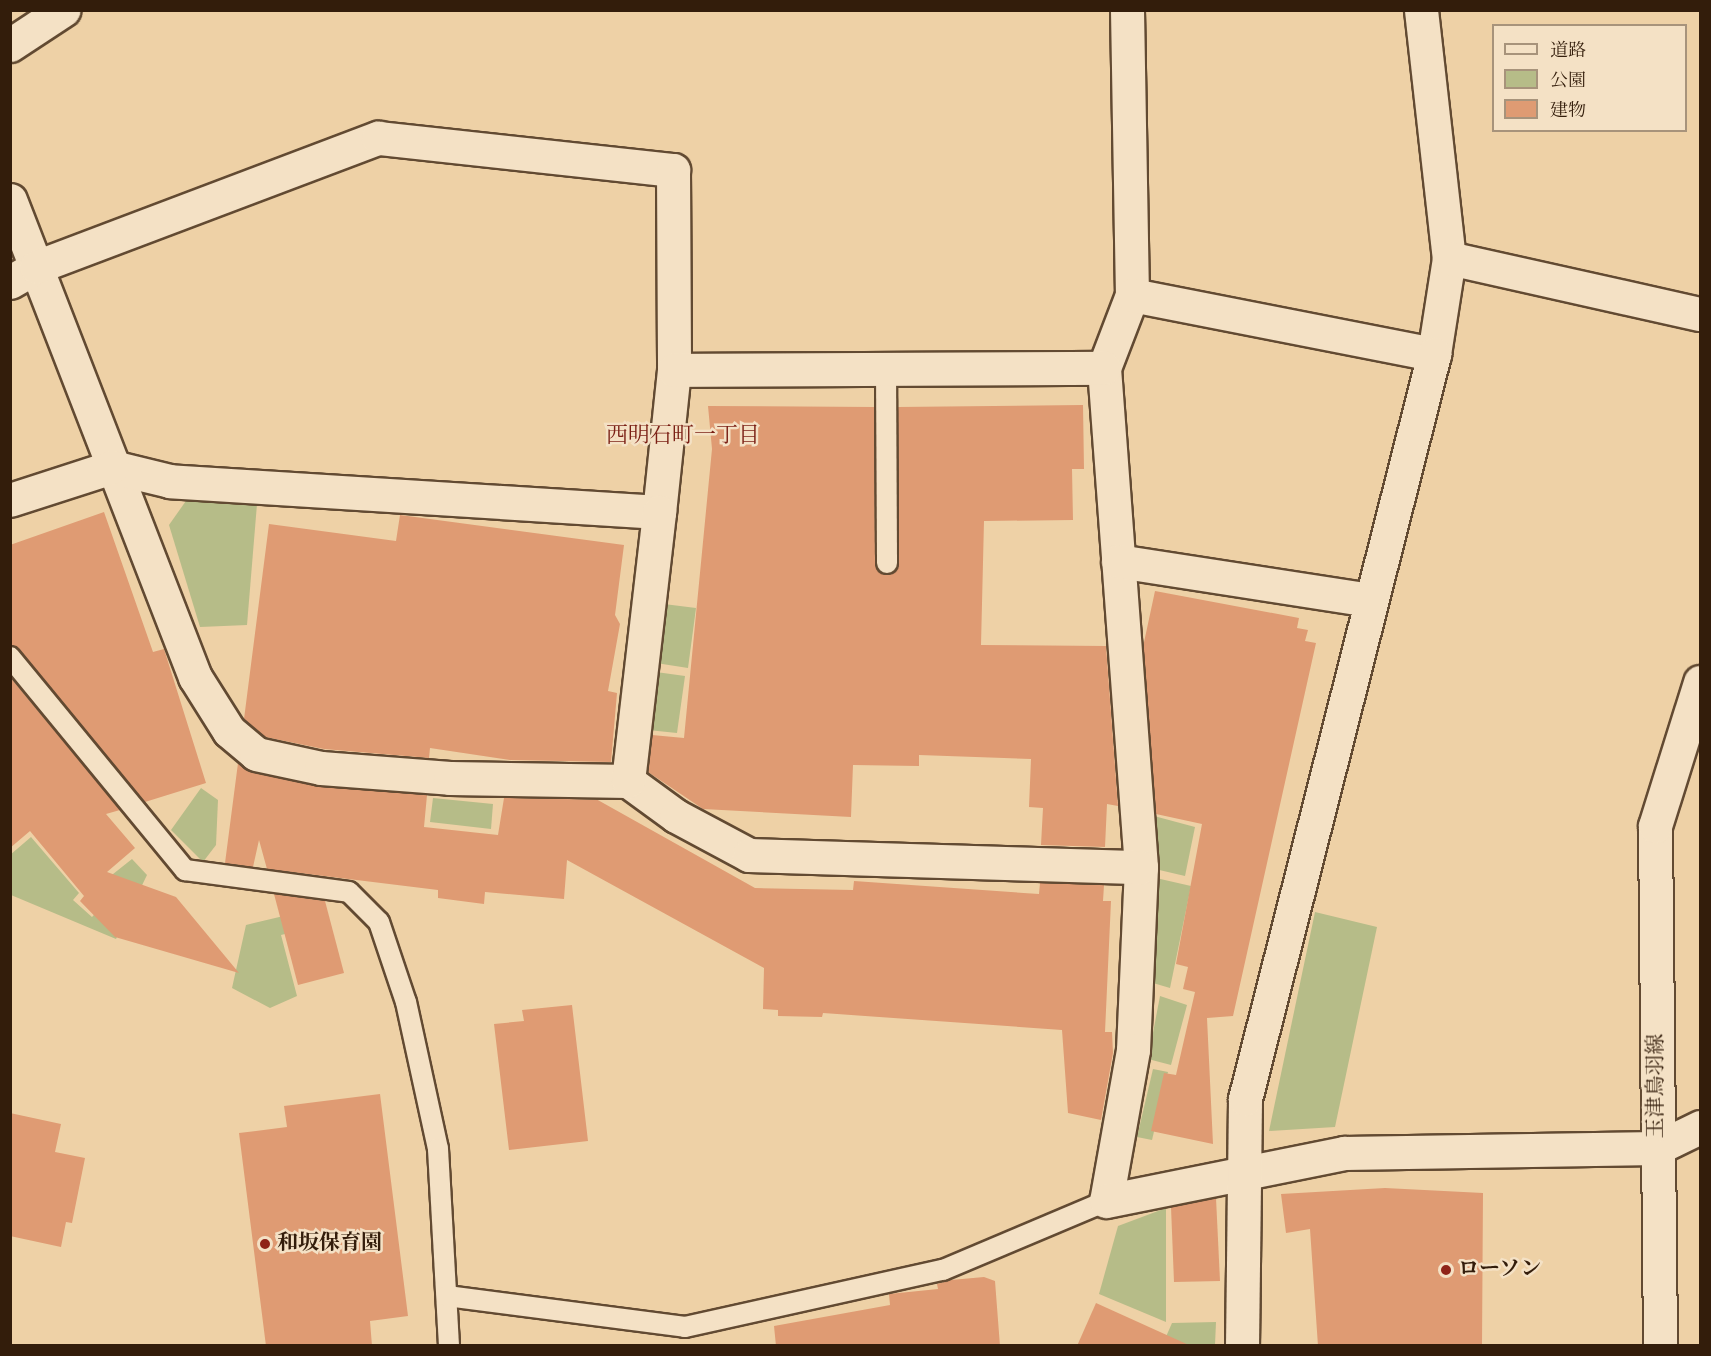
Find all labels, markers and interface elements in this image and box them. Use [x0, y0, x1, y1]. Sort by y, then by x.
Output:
legend [1492, 24, 1687, 132]
text: 道路 [1550, 40, 1586, 63]
text: 公園 [1550, 70, 1586, 93]
text: 建物 [1550, 100, 1586, 123]
district label: 西明石町一丁目 [606, 424, 760, 450]
street label: 玉津鳥羽線 [1644, 1034, 1670, 1138]
place label: 和坂保育園 [277, 1231, 382, 1257]
marker: 和坂保育園 [258, 1237, 272, 1251]
place label: ローソン [1458, 1257, 1542, 1283]
marker: ローソン [1439, 1263, 1453, 1277]

